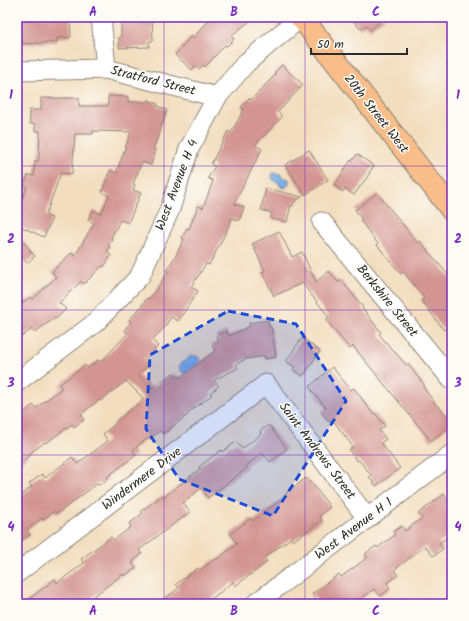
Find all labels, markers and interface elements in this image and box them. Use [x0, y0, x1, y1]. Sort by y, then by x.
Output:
text: A [89, 2, 97, 23]
text: B [230, 2, 238, 23]
text: C [372, 2, 380, 23]
scale bar [311, 30, 407, 56]
text: 50 m [317, 35, 344, 54]
street label: Stratford Street [108, 60, 199, 102]
street label: 20th Street West [338, 70, 414, 159]
text: 1 [9, 85, 13, 106]
text: 1 [456, 85, 460, 106]
street label: West Avenue H 4 [150, 136, 204, 234]
text: 2 [7, 229, 15, 250]
text: 2 [454, 229, 462, 250]
street label: Berkshire Street [351, 260, 424, 343]
text: 3 [6, 373, 15, 394]
text: 3 [453, 373, 462, 394]
street label: Saint Andrews Street [273, 398, 361, 505]
street label: Windermere Drive [98, 442, 187, 516]
street label: West Avenue H 1 [310, 493, 398, 565]
text: 4 [7, 517, 15, 538]
text: 4 [454, 517, 462, 538]
text: A [89, 601, 97, 621]
text: B [230, 601, 238, 621]
text: C [372, 601, 380, 621]

